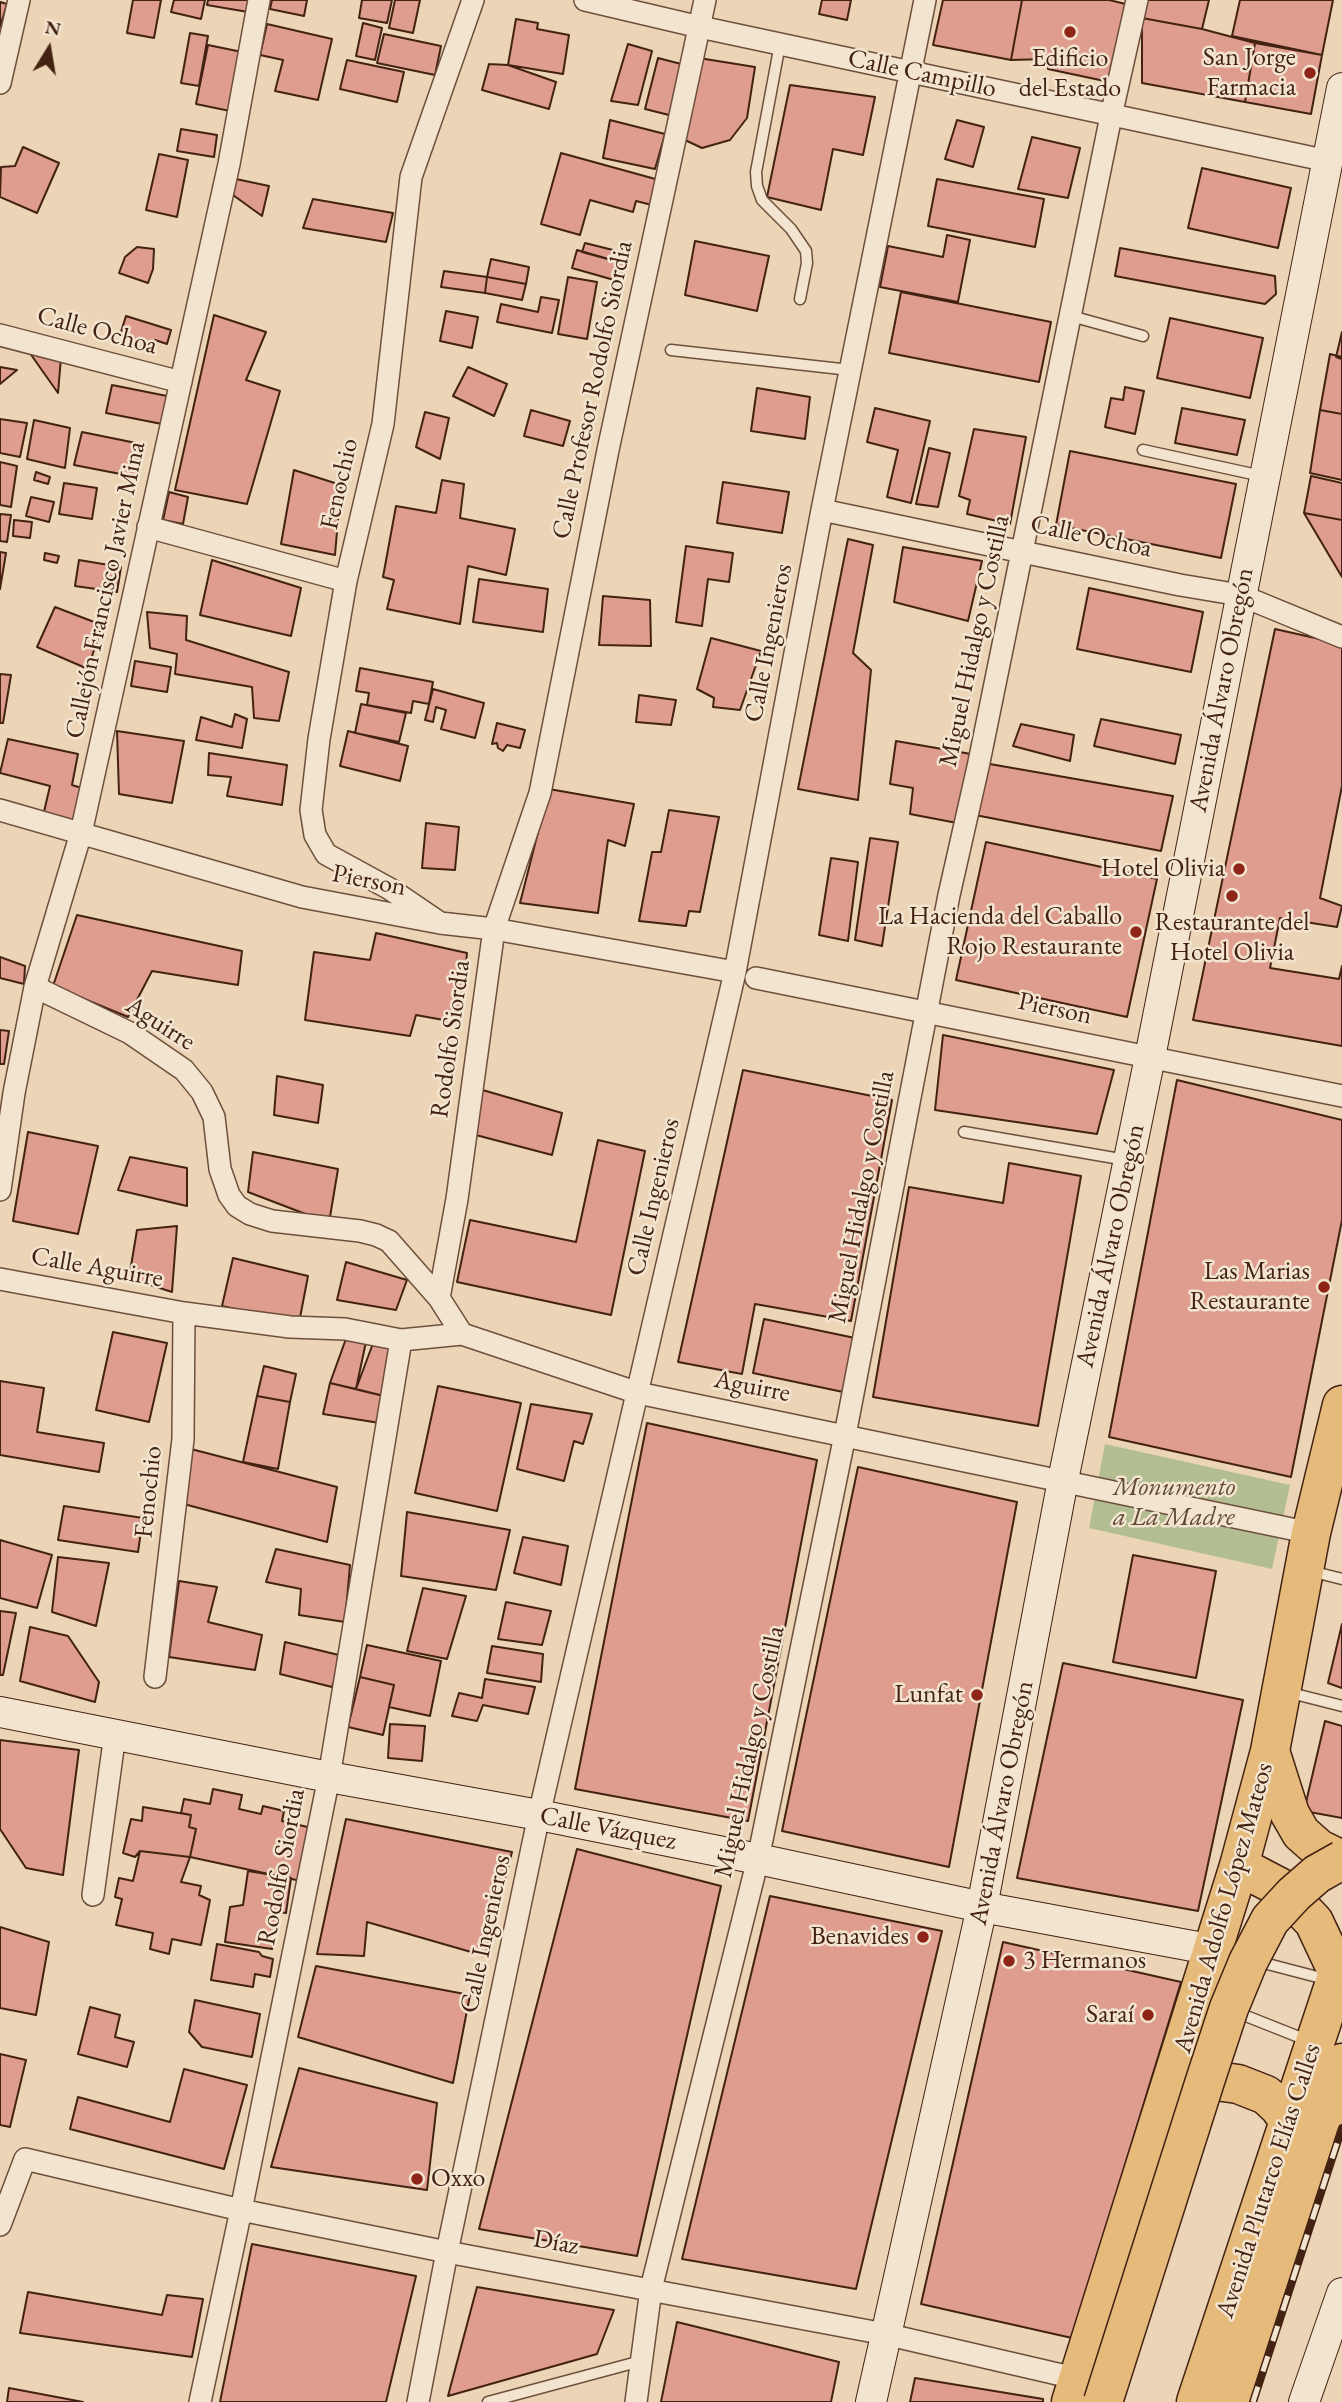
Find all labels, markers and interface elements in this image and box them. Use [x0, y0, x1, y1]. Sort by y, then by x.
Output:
north arrow [14, 14, 84, 84]
text: N [43, 14, 63, 42]
marker: Edificio del Estado [1062, 24, 1078, 40]
place label: San Jorge Farmacia [1203, 42, 1296, 104]
street label: Calle Campillo [845, 43, 999, 105]
place label: Edificio del Estado [1019, 43, 1121, 104]
marker: San Jorge Farmacia [1302, 65, 1318, 81]
street label: Calle Profesor Rodolfo Siordia [546, 238, 640, 542]
street label: Calle Ochoa [33, 300, 161, 362]
street label: Fenochio [314, 435, 366, 533]
street label: Callejón Francisco Javier Mina [59, 439, 153, 741]
street label: Calle Ochoa [1028, 509, 1154, 565]
street label: Miguel Hidalgo y Costilla [933, 512, 1017, 770]
street label: Calle Ingenieros [738, 561, 800, 725]
street label: Avenida Álvaro Obregón [1183, 565, 1261, 815]
place label: Hotel Olivia [1101, 853, 1225, 885]
street label: Pierson [329, 859, 409, 903]
marker: Hotel Olivia [1231, 861, 1247, 877]
marker: Restaurante del Hotel Olivia [1224, 888, 1240, 904]
place label: La Hacienda del Caballo Rojo Restaurante [878, 901, 1122, 962]
place label: Restaurante del Hotel Olivia [1154, 907, 1310, 968]
marker: La Hacienda del Caballo Rojo Restaurante [1128, 924, 1144, 940]
street label: Rodolfo Siordia [424, 958, 478, 1120]
street label: Pierson [1015, 986, 1095, 1032]
street label: Aguirre [119, 990, 201, 1058]
street label: Miguel Hidalgo y Costilla [822, 1068, 902, 1326]
street label: Calle Ingenieros [621, 1115, 687, 1279]
street label: Avenida Álvaro Obregón [1070, 1121, 1152, 1371]
street label: Calle Aguirre [29, 1241, 165, 1295]
place label: Las Marias Restaurante [1190, 1256, 1310, 1318]
marker: Las Marias Restaurante [1316, 1279, 1332, 1295]
street label: Aguirre [711, 1364, 793, 1410]
street label: Fenochio [129, 1444, 169, 1540]
park label: Monumento a La Madre [1113, 1472, 1235, 1534]
street label: Miguel Hidalgo y Costilla [708, 1623, 792, 1881]
street label: Avenida Álvaro Obregón [963, 1678, 1041, 1928]
place label: Lunfat [894, 1679, 963, 1711]
marker: Lunfat [969, 1687, 985, 1703]
street label: Avenida Adolfo López Mateos [1168, 1759, 1280, 2057]
street label: Rodolfo Siordia [252, 1786, 312, 1948]
street label: Calle Vázquez [537, 1800, 679, 1858]
street label: Calle Ingenieros [454, 1852, 518, 2016]
place label: Benavides [811, 1921, 909, 1953]
marker: Benavides [915, 1929, 931, 1945]
place label: 3 Hermanos [1023, 1945, 1146, 1977]
marker: 3 Hermanos [1001, 1953, 1017, 1969]
place label: Saraí [1086, 1999, 1134, 2031]
marker: Saraí [1140, 2007, 1156, 2023]
street label: Avenida Plutarco Elías Calles [1210, 2040, 1328, 2322]
place label: Oxxo [431, 2163, 485, 2195]
marker: Oxxo [409, 2171, 425, 2187]
street label: Díaz [531, 2224, 581, 2262]

